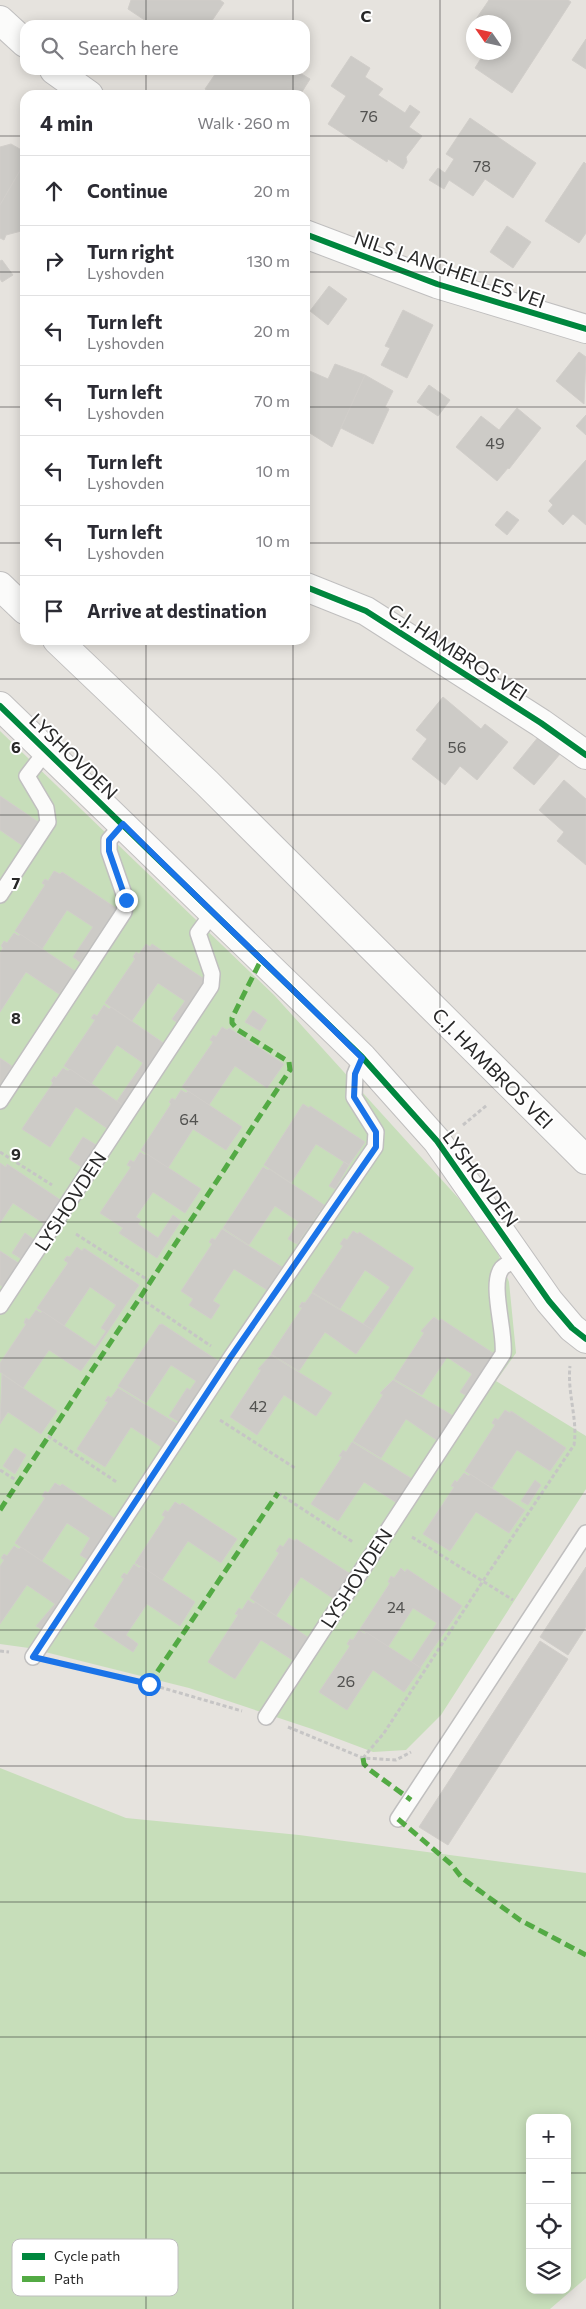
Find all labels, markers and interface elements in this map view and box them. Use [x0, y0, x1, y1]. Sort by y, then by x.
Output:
text: C [361, 6, 372, 25]
north arrow [466, 15, 511, 60]
search box [20, 20, 310, 75]
icon: search [38, 34, 66, 62]
text: Search here [78, 36, 178, 59]
house number: 76 [360, 106, 378, 125]
text: 4 min [40, 110, 93, 135]
text: Walk · 260 m [198, 113, 290, 132]
house number: 78 [473, 156, 491, 175]
icon: ahead [40, 177, 68, 205]
text: Continue [87, 179, 167, 202]
text: 20 m [254, 181, 290, 200]
street label: NILS LANGHELLES VEI [351, 225, 549, 313]
text: Turn right [87, 240, 174, 263]
icon: right [40, 247, 68, 275]
text: 130 m [247, 251, 290, 270]
text: Lyshovden [87, 263, 164, 282]
text: Turn left [87, 310, 162, 333]
icon: left [40, 317, 68, 345]
text: 20 m [254, 321, 290, 340]
text: Lyshovden [87, 333, 164, 352]
text: Turn left [87, 380, 162, 403]
icon: left [40, 387, 68, 415]
text: 70 m [254, 391, 290, 410]
text: Lyshovden [87, 403, 164, 422]
house number: 49 [485, 433, 505, 452]
text: Turn left [87, 450, 162, 473]
icon: left [40, 457, 68, 485]
text: 10 m [256, 461, 290, 480]
text: Lyshovden [87, 473, 164, 492]
text: Turn left [87, 520, 162, 543]
icon: left [40, 527, 68, 555]
text: 10 m [256, 531, 290, 550]
text: Lyshovden [87, 543, 164, 562]
icon: arrive [40, 597, 68, 625]
street label: C.J. HAMBROS VEI [384, 598, 532, 706]
text: Arrive at destination [87, 599, 267, 622]
street label: LYSHOVDEN [25, 708, 123, 804]
text: 6 [11, 737, 21, 756]
house number: 56 [448, 737, 466, 756]
text: 7 [12, 873, 21, 892]
route end [115, 889, 138, 912]
street label: C.J. HAMBROS VEI [428, 1003, 558, 1133]
text: 8 [11, 1008, 21, 1027]
house number: 64 [179, 1109, 199, 1128]
street label: LYSHOVDEN [438, 1125, 524, 1231]
text: 9 [11, 1144, 21, 1163]
street label: LYSHOVDEN [29, 1147, 111, 1255]
house number: 42 [249, 1396, 267, 1415]
street label: LYSHOVDEN [315, 1524, 397, 1632]
house number: 24 [387, 1597, 405, 1616]
house number: 26 [337, 1671, 355, 1690]
route start [138, 1673, 161, 1696]
map controls [526, 2114, 571, 2294]
button: + [526, 2114, 571, 2159]
button: − [526, 2159, 571, 2204]
button: locate [526, 2204, 571, 2249]
legend [12, 2239, 178, 2296]
text: Cycle path [54, 2247, 120, 2264]
button: layers [526, 2249, 571, 2294]
text: Path [54, 2270, 84, 2287]

